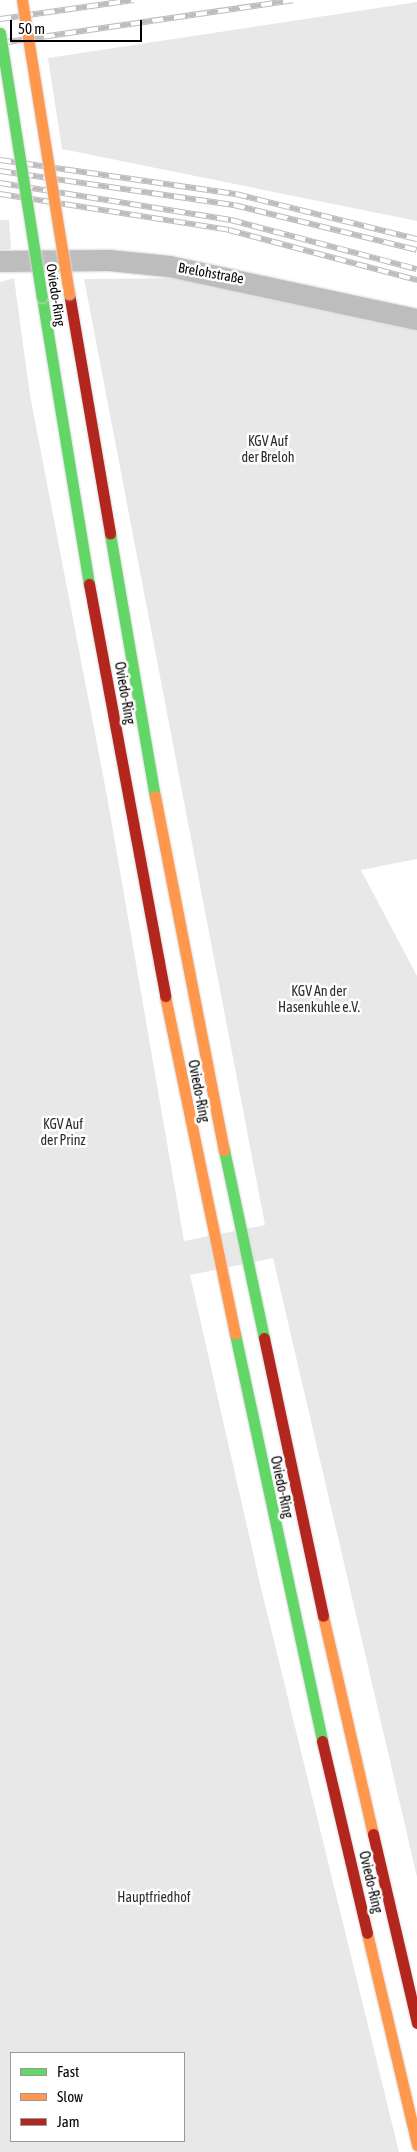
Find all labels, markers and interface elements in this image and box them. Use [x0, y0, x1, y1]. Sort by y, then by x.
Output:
scale bar [12, 10, 145, 42]
text: 50 m [18, 20, 45, 37]
street label: Brelohstraße [177, 259, 245, 287]
street label: Oviedo-Ring [43, 262, 69, 328]
park label: KGV Auf der Breloh [241, 433, 295, 466]
street label: Oviedo-Ring [111, 660, 139, 726]
park label: KGV An der Hasenkuhle e.V. [278, 983, 360, 1016]
street label: Oviedo-Ring [185, 1058, 213, 1124]
park label: KGV Auf der Prinz [40, 1116, 86, 1148]
street label: Oviedo-Ring [267, 1454, 297, 1520]
street label: Oviedo-Ring [356, 1849, 386, 1915]
park label: Hauptfriedhof [117, 1889, 191, 1905]
legend [10, 2052, 185, 2142]
text: Fast [57, 2063, 79, 2080]
text: Slow [57, 2088, 83, 2105]
text: Jam [57, 2113, 80, 2130]

